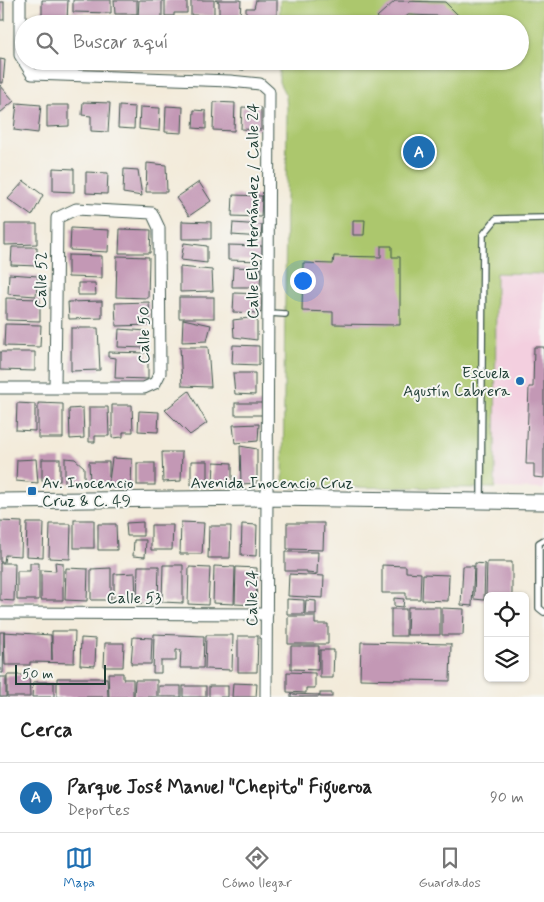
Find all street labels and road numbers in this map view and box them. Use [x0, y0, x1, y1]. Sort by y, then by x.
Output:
street label: Calle Eloy Hernández / Calle 24 [243, 103, 264, 319]
street label: Calle 52 [31, 251, 52, 309]
street label: Calle 50 [134, 306, 155, 364]
street label: Avenida Inocencio Cruz [191, 473, 353, 494]
street label: Calle 24 [242, 570, 263, 626]
street label: Calle 53 [106, 588, 162, 609]

